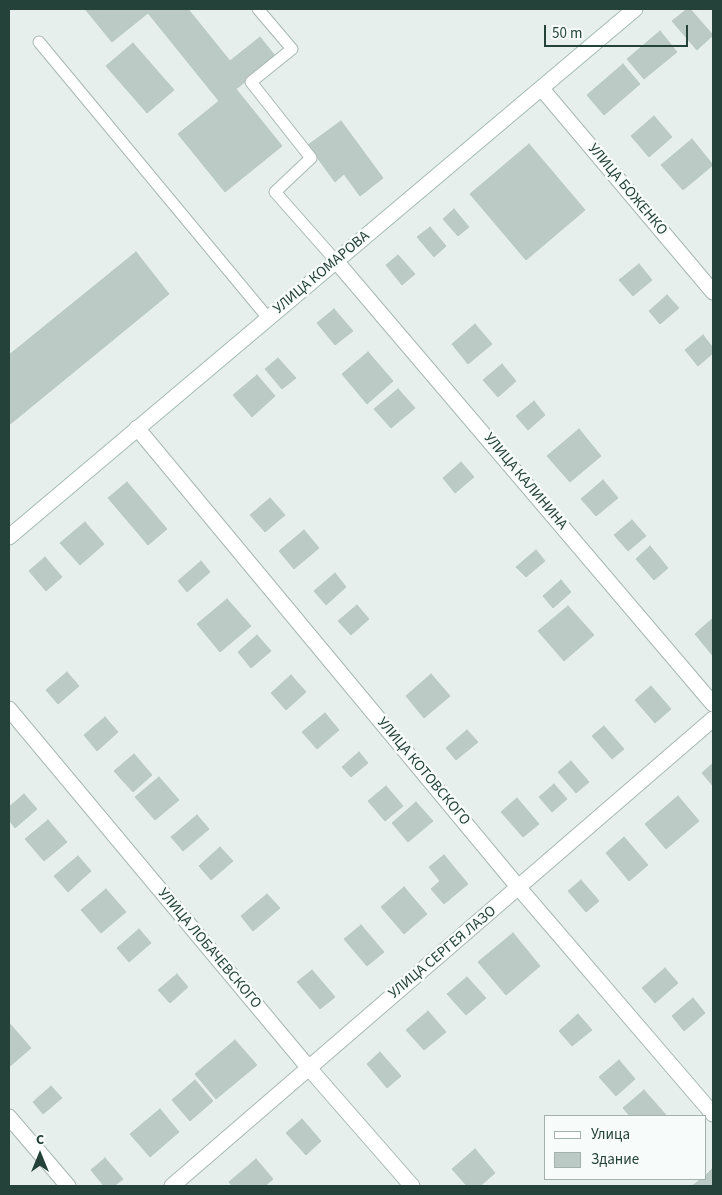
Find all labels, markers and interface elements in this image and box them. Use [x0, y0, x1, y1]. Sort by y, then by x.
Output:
scale bar [547, 15, 691, 47]
text: 50 m [552, 23, 582, 44]
street label: УЛИЦА БОЖЕНКО [583, 141, 671, 239]
street label: УЛИЦА КОМАРОВА [270, 228, 374, 318]
street label: УЛИЦА КАЛИНИНА [479, 430, 571, 534]
street label: УЛИЦА КОТОВСКОГО [373, 714, 473, 830]
street label: УЛИЦА ЛОБАЧЕВСКОГО [153, 885, 265, 1013]
street label: УЛИЦА СЕРГЕЯ ЛАЗО [386, 903, 500, 1003]
legend [544, 1115, 707, 1180]
text: Улица [591, 1124, 630, 1145]
north arrow [15, 1130, 65, 1180]
text: С [36, 1130, 44, 1150]
text: Здание [591, 1149, 639, 1170]

